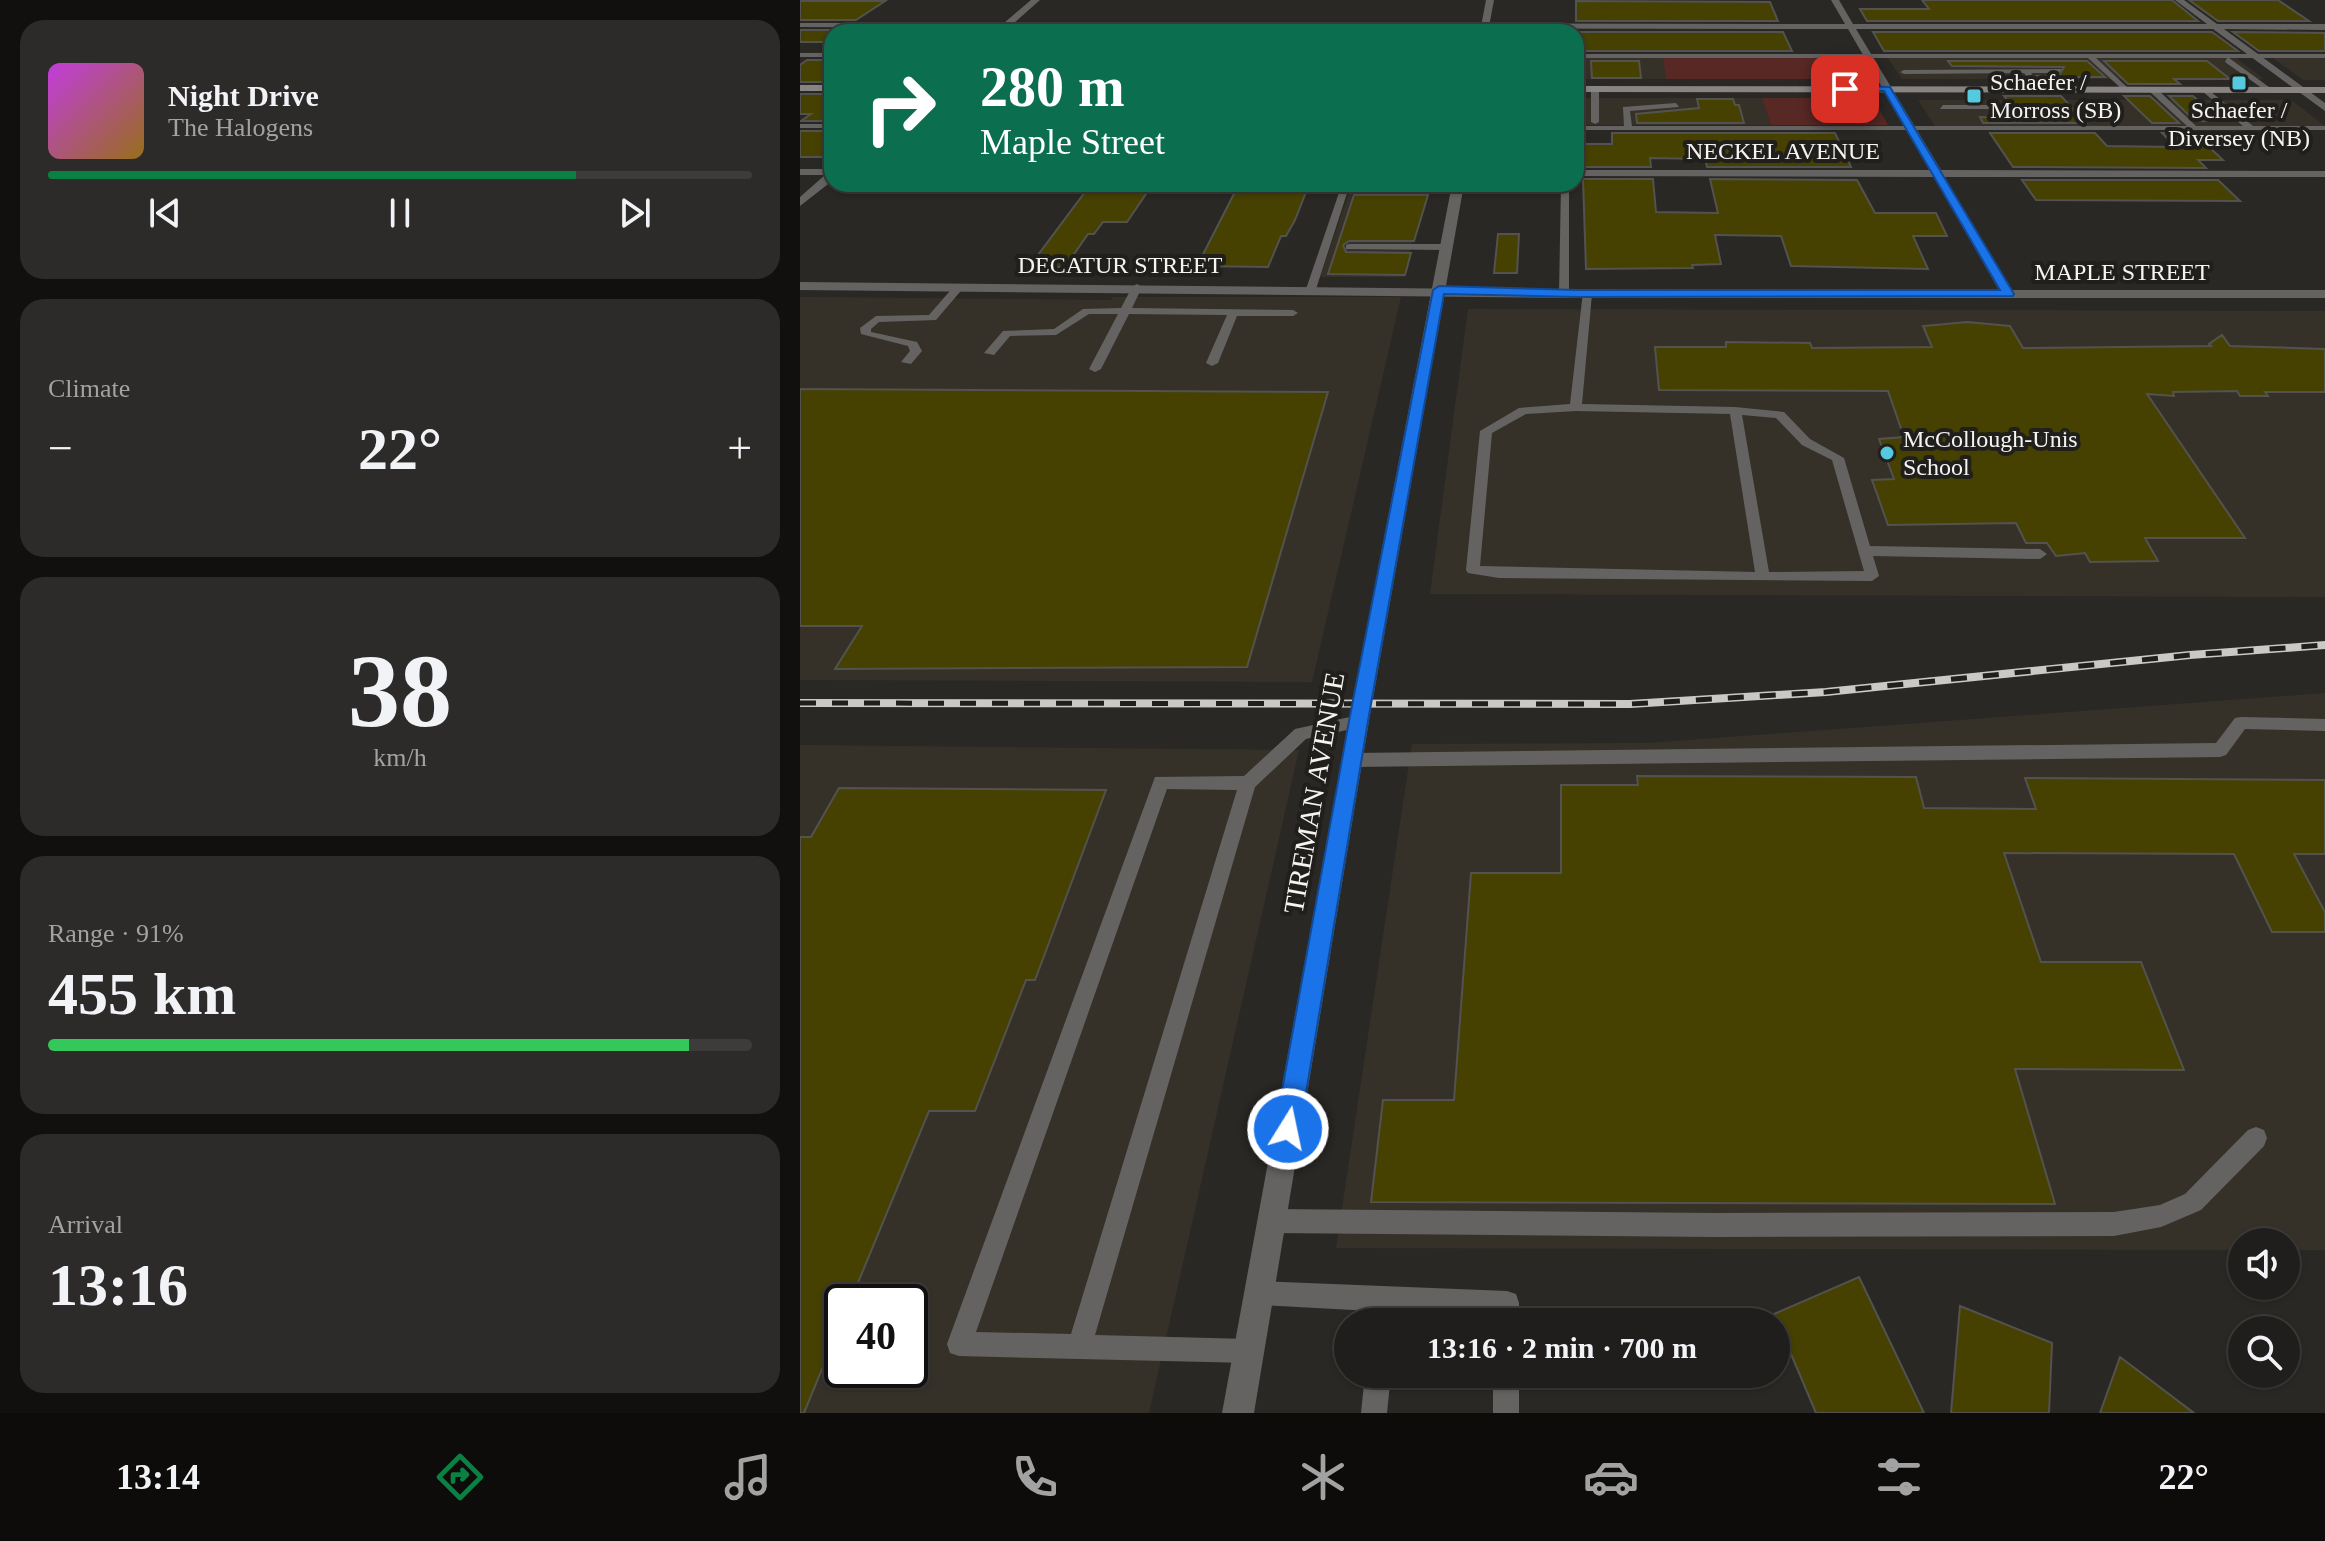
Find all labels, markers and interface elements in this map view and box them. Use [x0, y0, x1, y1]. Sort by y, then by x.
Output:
pin [1811, 55, 1879, 123]
icon: right [848, 56, 952, 160]
text: 280 m [980, 56, 1125, 118]
icon: arrive [1823, 67, 1867, 111]
place label: Schaefer / Morross (SB) [1990, 69, 2121, 123]
marker: Schaefer / Diversey (NB) [2230, 74, 2248, 92]
text: Night Drive [168, 79, 319, 112]
marker: Schaefer / Morross (SB) [1965, 87, 1983, 105]
place label: Schaefer / Diversey (NB) [2168, 97, 2310, 151]
text: The Halogens [168, 113, 313, 142]
text: Maple Street [980, 122, 1165, 162]
street label: NECKEL AVENUE [1686, 138, 1880, 164]
icon: previous [143, 191, 187, 235]
icon: pause [378, 191, 422, 235]
icon: next [613, 191, 657, 235]
street label: DECATUR STREET [1018, 252, 1223, 278]
street label: MAPLE STREET [2034, 259, 2210, 285]
text: Climate [48, 374, 130, 403]
text: 22° [358, 416, 442, 482]
text: − [48, 424, 73, 473]
text: + [727, 424, 752, 473]
place label: McCollough-Unis School [1903, 426, 2078, 480]
marker: McCollough-Unis School [1878, 444, 1896, 462]
text: 38 [348, 633, 452, 748]
street label: TIREMAN AVENUE [1278, 670, 1350, 916]
text: km/h [373, 743, 427, 772]
text: Range · 91% [48, 919, 184, 948]
text: 455 km [48, 961, 236, 1027]
position arrow [1246, 1087, 1330, 1171]
text: Arrival [48, 1210, 123, 1239]
map controls [2228, 1228, 2300, 1388]
button: sound [2228, 1228, 2300, 1300]
text: 13:16 [48, 1252, 188, 1318]
speed limit sign: 40 [824, 1284, 928, 1388]
button: search [2228, 1316, 2300, 1388]
text: 13:16 · 2 min · 700 m [1427, 1331, 1697, 1364]
icon: directions [432, 1449, 488, 1505]
icon: music [720, 1449, 776, 1505]
icon: phone [1007, 1449, 1063, 1505]
icon: climate [1295, 1449, 1351, 1505]
icon: car [1583, 1449, 1639, 1505]
icon: filters [1871, 1449, 1927, 1505]
text: 13:14 [116, 1457, 200, 1497]
text: 22° [2159, 1457, 2209, 1497]

